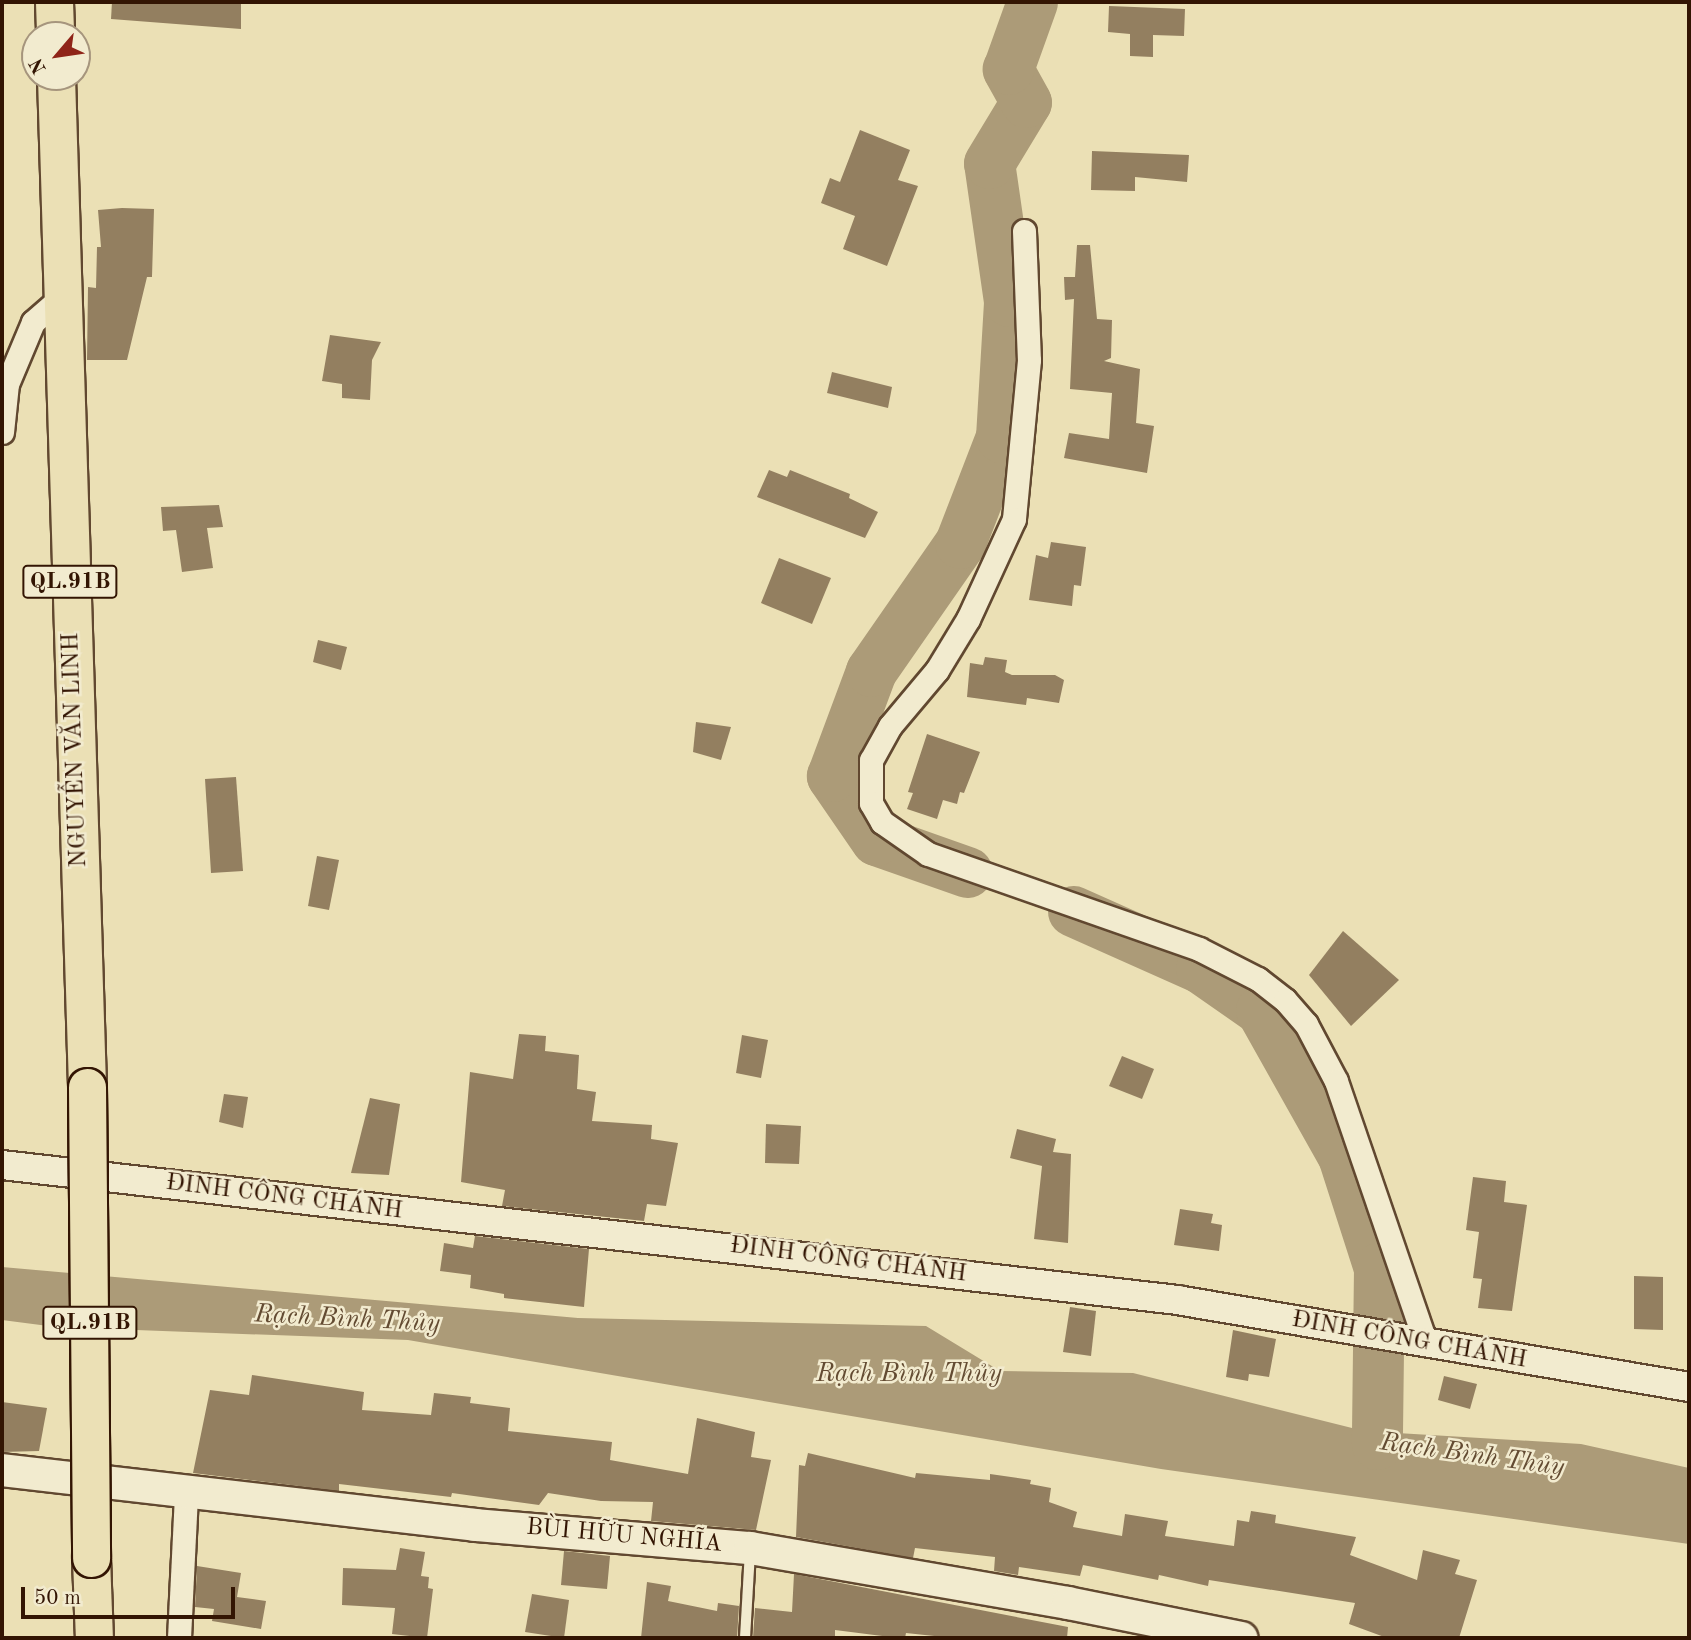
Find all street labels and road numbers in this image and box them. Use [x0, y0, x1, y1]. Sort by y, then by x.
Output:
road number: QL.91B [21, 562, 119, 602]
street label: NGUYỄN VĂN LINH [58, 632, 94, 868]
street label: ĐINH CÔNG CHÁNH [164, 1169, 404, 1227]
street label: ĐINH CÔNG CHÁNH [728, 1232, 968, 1290]
road number: QL.91B [41, 1304, 139, 1342]
street label: ĐINH CÔNG CHÁNH [1289, 1306, 1529, 1376]
street label: BÙI HỮU NGHĨA [525, 1514, 723, 1560]

